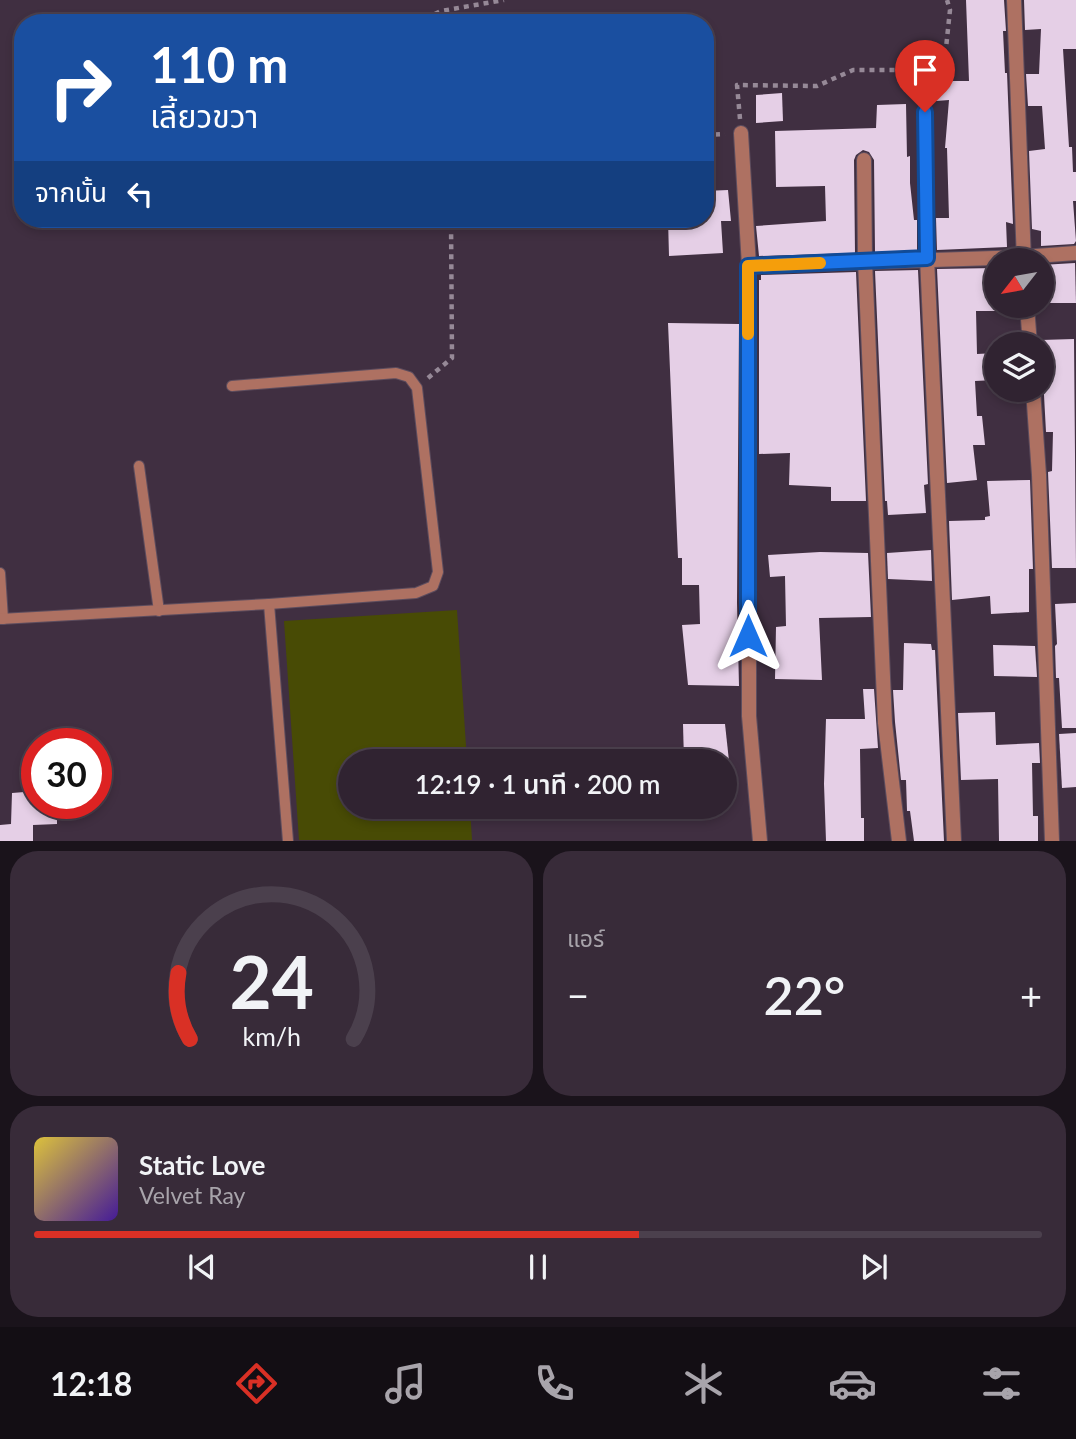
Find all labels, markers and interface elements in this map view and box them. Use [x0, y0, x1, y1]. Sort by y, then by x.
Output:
text: 110 m [150, 35, 288, 93]
pin [895, 40, 955, 112]
icon: right [35, 42, 126, 133]
icon: arrive [906, 51, 944, 89]
text: เลี้ยวขวา [150, 96, 258, 135]
icon: left [121, 175, 159, 213]
text: จากนั้น [35, 176, 107, 208]
north arrow [984, 248, 1054, 318]
map controls [984, 248, 1054, 402]
button: layers [984, 332, 1054, 402]
position arrow [711, 599, 785, 673]
speed limit sign: 30 [21, 728, 112, 819]
text: 12:19 · 1 นาที · 200 m [415, 768, 660, 800]
text: แอร์ [567, 924, 604, 952]
text: 24 [229, 938, 314, 1026]
text: 22° [764, 964, 845, 1026]
text: − [567, 972, 589, 1018]
text: + [1020, 972, 1042, 1018]
text: km/h [242, 1021, 301, 1051]
text: Static Love [139, 1149, 266, 1181]
text: Velvet Ray [139, 1181, 245, 1209]
icon: previous [183, 1248, 221, 1286]
icon: pause [519, 1248, 557, 1286]
icon: next [855, 1248, 893, 1286]
icon: directions [232, 1359, 281, 1408]
icon: music [381, 1359, 430, 1408]
icon: phone [530, 1359, 579, 1408]
icon: climate [679, 1359, 728, 1408]
icon: car [828, 1359, 877, 1408]
icon: filters [977, 1359, 1026, 1408]
text: 12:18 [50, 1364, 132, 1403]

